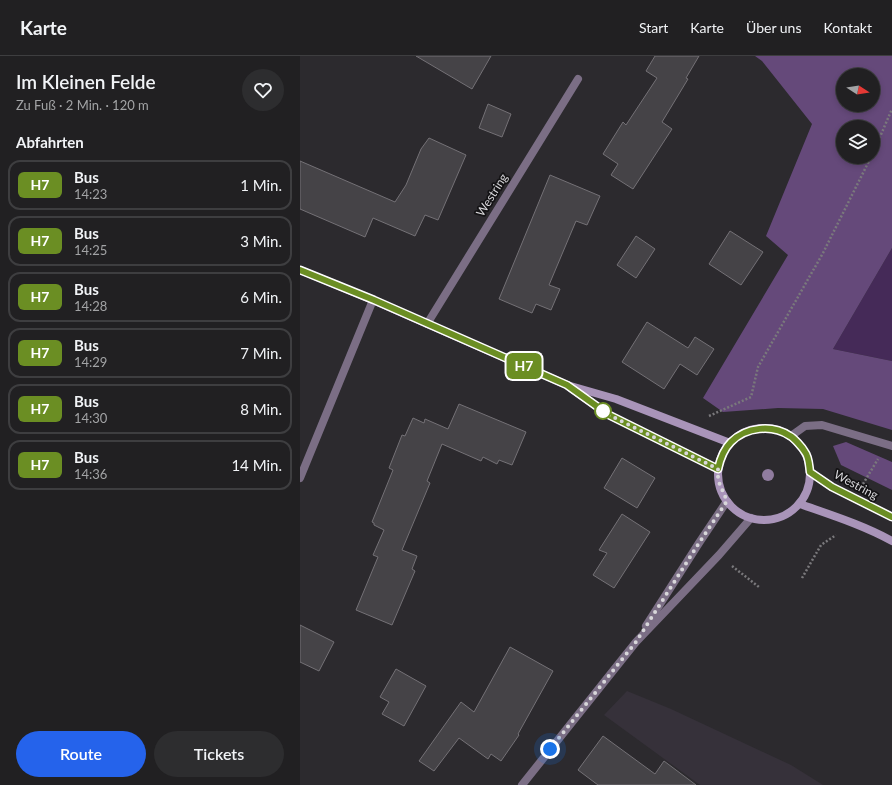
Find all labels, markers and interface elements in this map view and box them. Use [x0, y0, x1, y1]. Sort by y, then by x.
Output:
text: Karte [20, 16, 67, 39]
text: Start [639, 19, 668, 36]
text: Karte [690, 19, 724, 36]
text: Über uns [746, 19, 801, 36]
text: Kontakt [823, 19, 872, 36]
north arrow [836, 68, 880, 112]
map controls [836, 68, 880, 164]
button: heart [242, 69, 284, 111]
text: Im Kleinen Felde [16, 70, 156, 93]
text: Zu Fuß · 2 Min. · 120 m [16, 97, 149, 113]
button: layers [836, 120, 880, 164]
text: Abfahrten [16, 133, 84, 151]
text: Bus [74, 168, 99, 186]
street label: Westring [473, 171, 511, 219]
text: H7 [31, 176, 49, 193]
text: 1 Min. [240, 176, 282, 194]
text: 14:23 [74, 186, 107, 202]
text: Bus [74, 224, 99, 242]
text: H7 [31, 232, 49, 249]
text: 3 Min. [240, 232, 282, 250]
text: 14:25 [74, 242, 107, 258]
text: Bus [74, 280, 99, 298]
text: H7 [31, 288, 49, 305]
text: 6 Min. [240, 288, 282, 306]
text: 14:28 [74, 298, 107, 314]
text: Bus [74, 336, 99, 354]
text: H7 [31, 344, 49, 361]
text: 7 Min. [240, 344, 282, 362]
line badge: H7 [506, 353, 542, 379]
text: 14:29 [74, 354, 107, 370]
text: H7 [515, 357, 533, 374]
text: Bus [74, 392, 99, 410]
text: H7 [31, 400, 49, 417]
text: 8 Min. [240, 400, 282, 418]
unlabelled marker [594, 402, 612, 420]
text: 14:30 [74, 410, 107, 426]
text: Bus [74, 448, 99, 466]
text: H7 [31, 456, 49, 473]
text: 14 Min. [231, 456, 282, 474]
text: 14:36 [74, 466, 107, 482]
street label: Westring [832, 467, 881, 502]
button: Route [16, 731, 146, 777]
button: Tickets [154, 731, 284, 777]
your location [540, 739, 560, 759]

